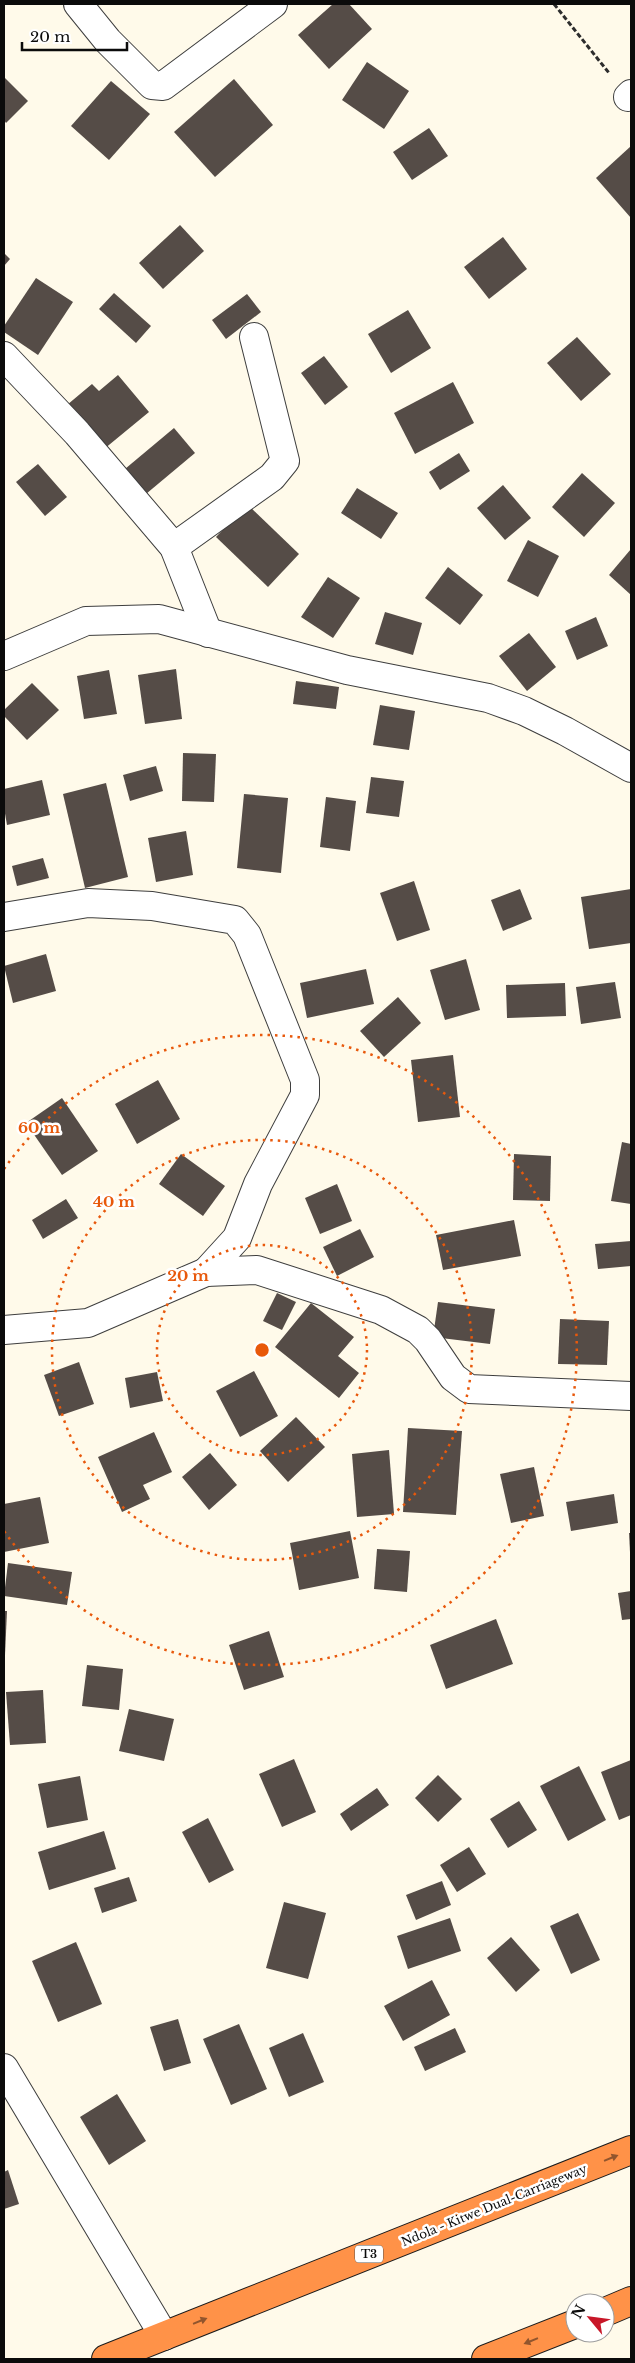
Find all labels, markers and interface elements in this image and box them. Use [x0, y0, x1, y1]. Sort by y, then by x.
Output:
scale bar [22, 20, 128, 52]
text: 20 m [30, 27, 70, 46]
text: 60 m [18, 1118, 60, 1137]
text: 40 m [93, 1192, 135, 1211]
text: 20 m [167, 1266, 209, 1285]
centre of rings [253, 1341, 271, 1359]
one-way arrow [604, 2154, 619, 2162]
street label: Ndola - Kitwe Dual-Carriageway [399, 2161, 589, 2249]
road number: T3 [355, 2246, 383, 2262]
north arrow [565, 2293, 615, 2343]
text: N [568, 2302, 590, 2322]
one-way arrow [193, 2317, 207, 2325]
one-way arrow [524, 2338, 538, 2346]

